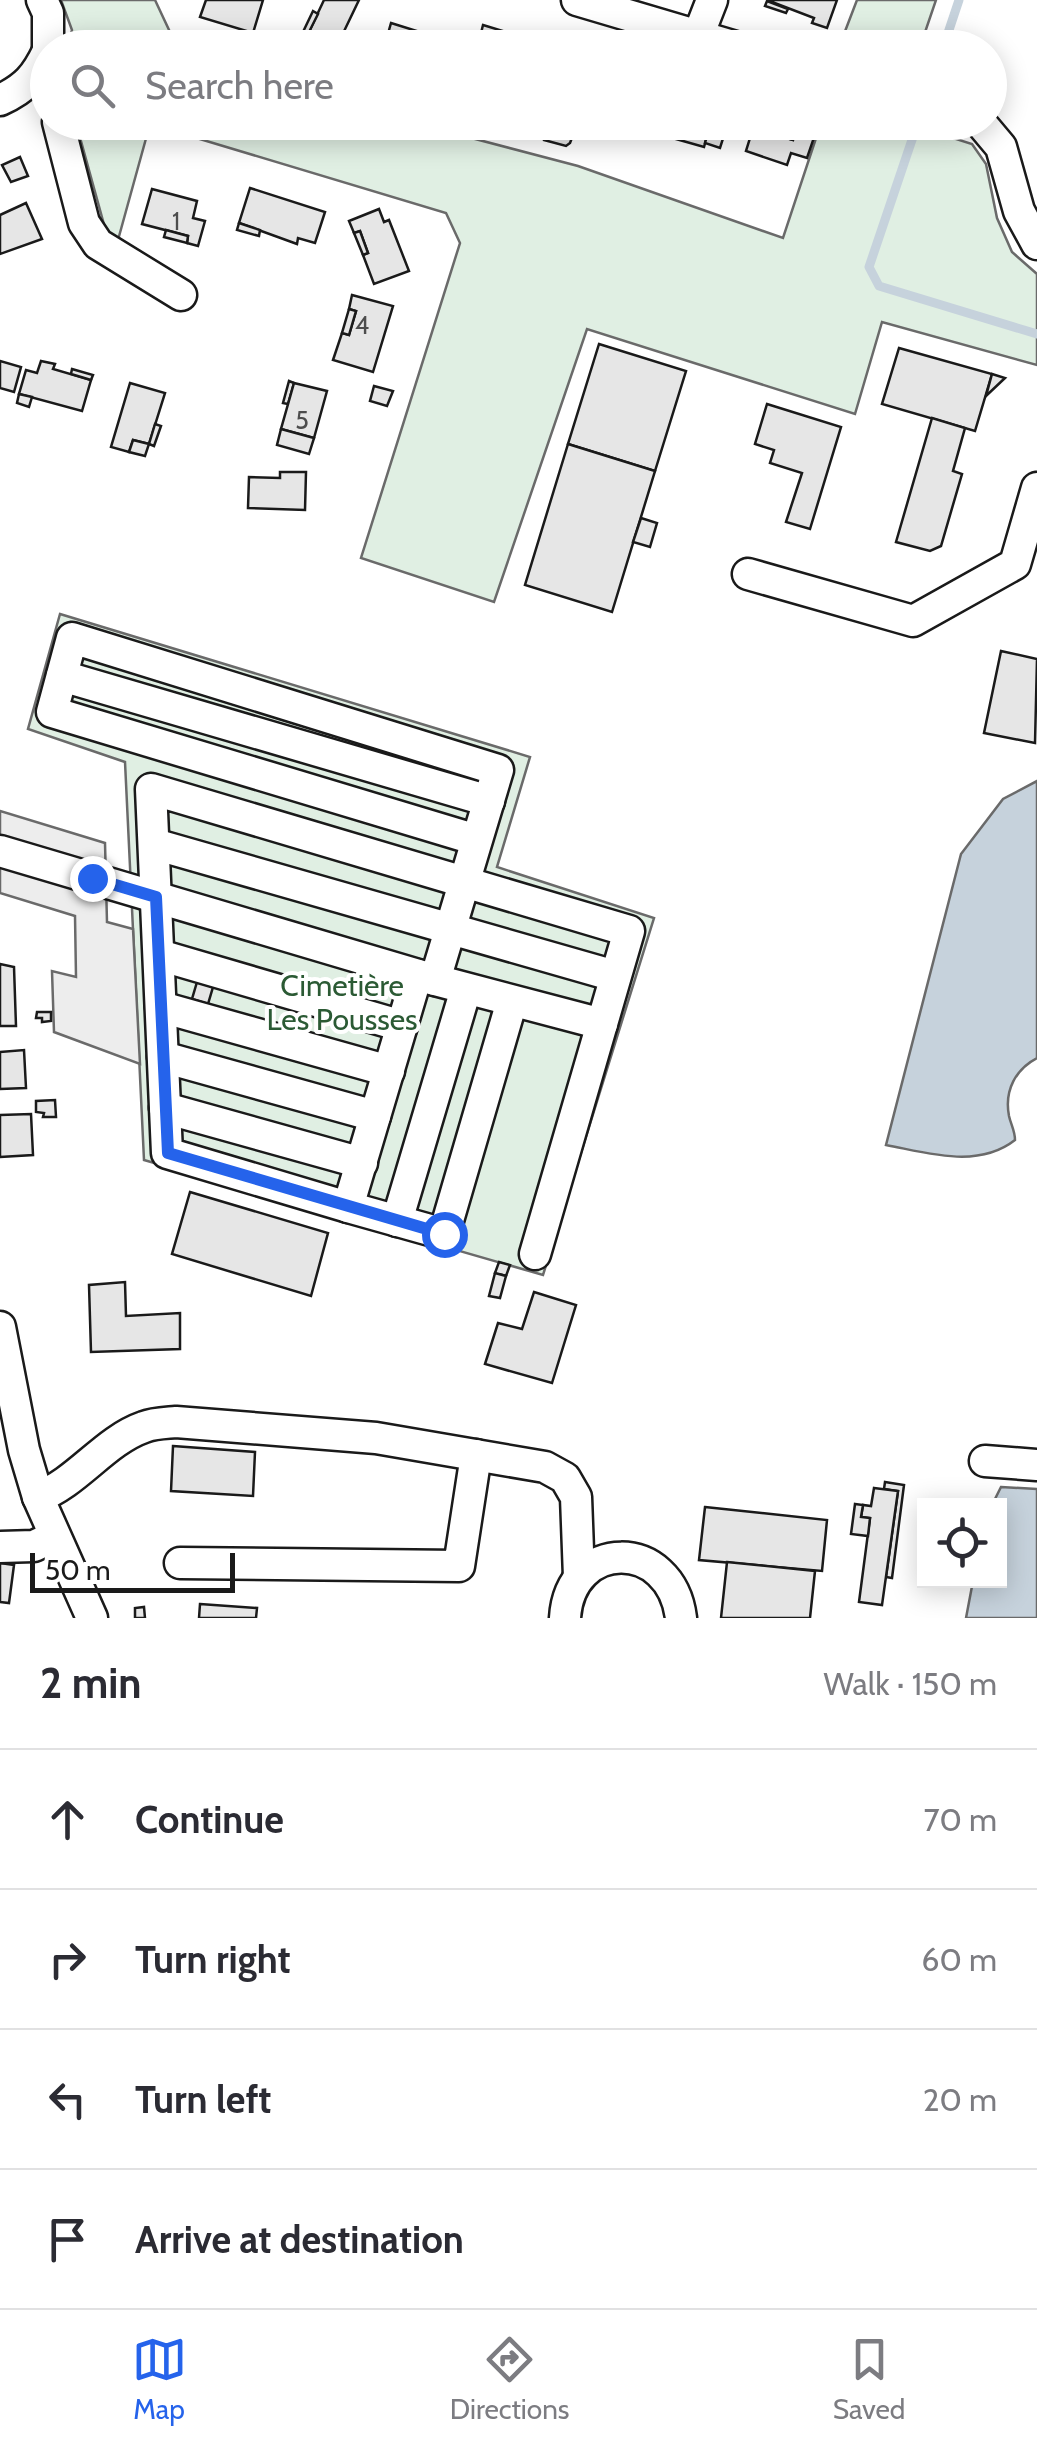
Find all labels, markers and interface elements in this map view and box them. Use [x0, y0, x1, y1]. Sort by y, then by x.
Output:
search box [30, 30, 1007, 140]
icon: search [65, 58, 120, 113]
text: Search here [145, 62, 334, 109]
house number: 1 [172, 206, 180, 236]
house number: 4 [355, 310, 369, 340]
house number: 5 [295, 405, 309, 435]
route end [70, 856, 116, 902]
park label: Cimetière Les Pousses [267, 967, 417, 1038]
route start [422, 1212, 468, 1258]
map controls [917, 1498, 1007, 1588]
button: locate [917, 1498, 1007, 1588]
scale bar [30, 1548, 235, 1592]
text: 50 m [45, 1553, 111, 1587]
text: 2 min [40, 1657, 141, 1709]
text: Walk · 150 m [823, 1664, 997, 1703]
icon: ahead [40, 1792, 95, 1847]
text: Continue [135, 1796, 284, 1843]
text: 70 m [924, 1800, 997, 1839]
icon: right [40, 1932, 95, 1987]
text: Turn right [135, 1936, 291, 1983]
text: 60 m [921, 1940, 997, 1979]
icon: left [40, 2072, 95, 2127]
text: Turn left [135, 2076, 271, 2123]
text: 20 m [923, 2080, 997, 2119]
icon: arrive [40, 2212, 95, 2267]
text: Arrive at destination [135, 2216, 464, 2263]
tab: Map [132, 2332, 187, 2426]
tab: Directions [450, 2332, 569, 2426]
tab: Saved [833, 2332, 905, 2426]

